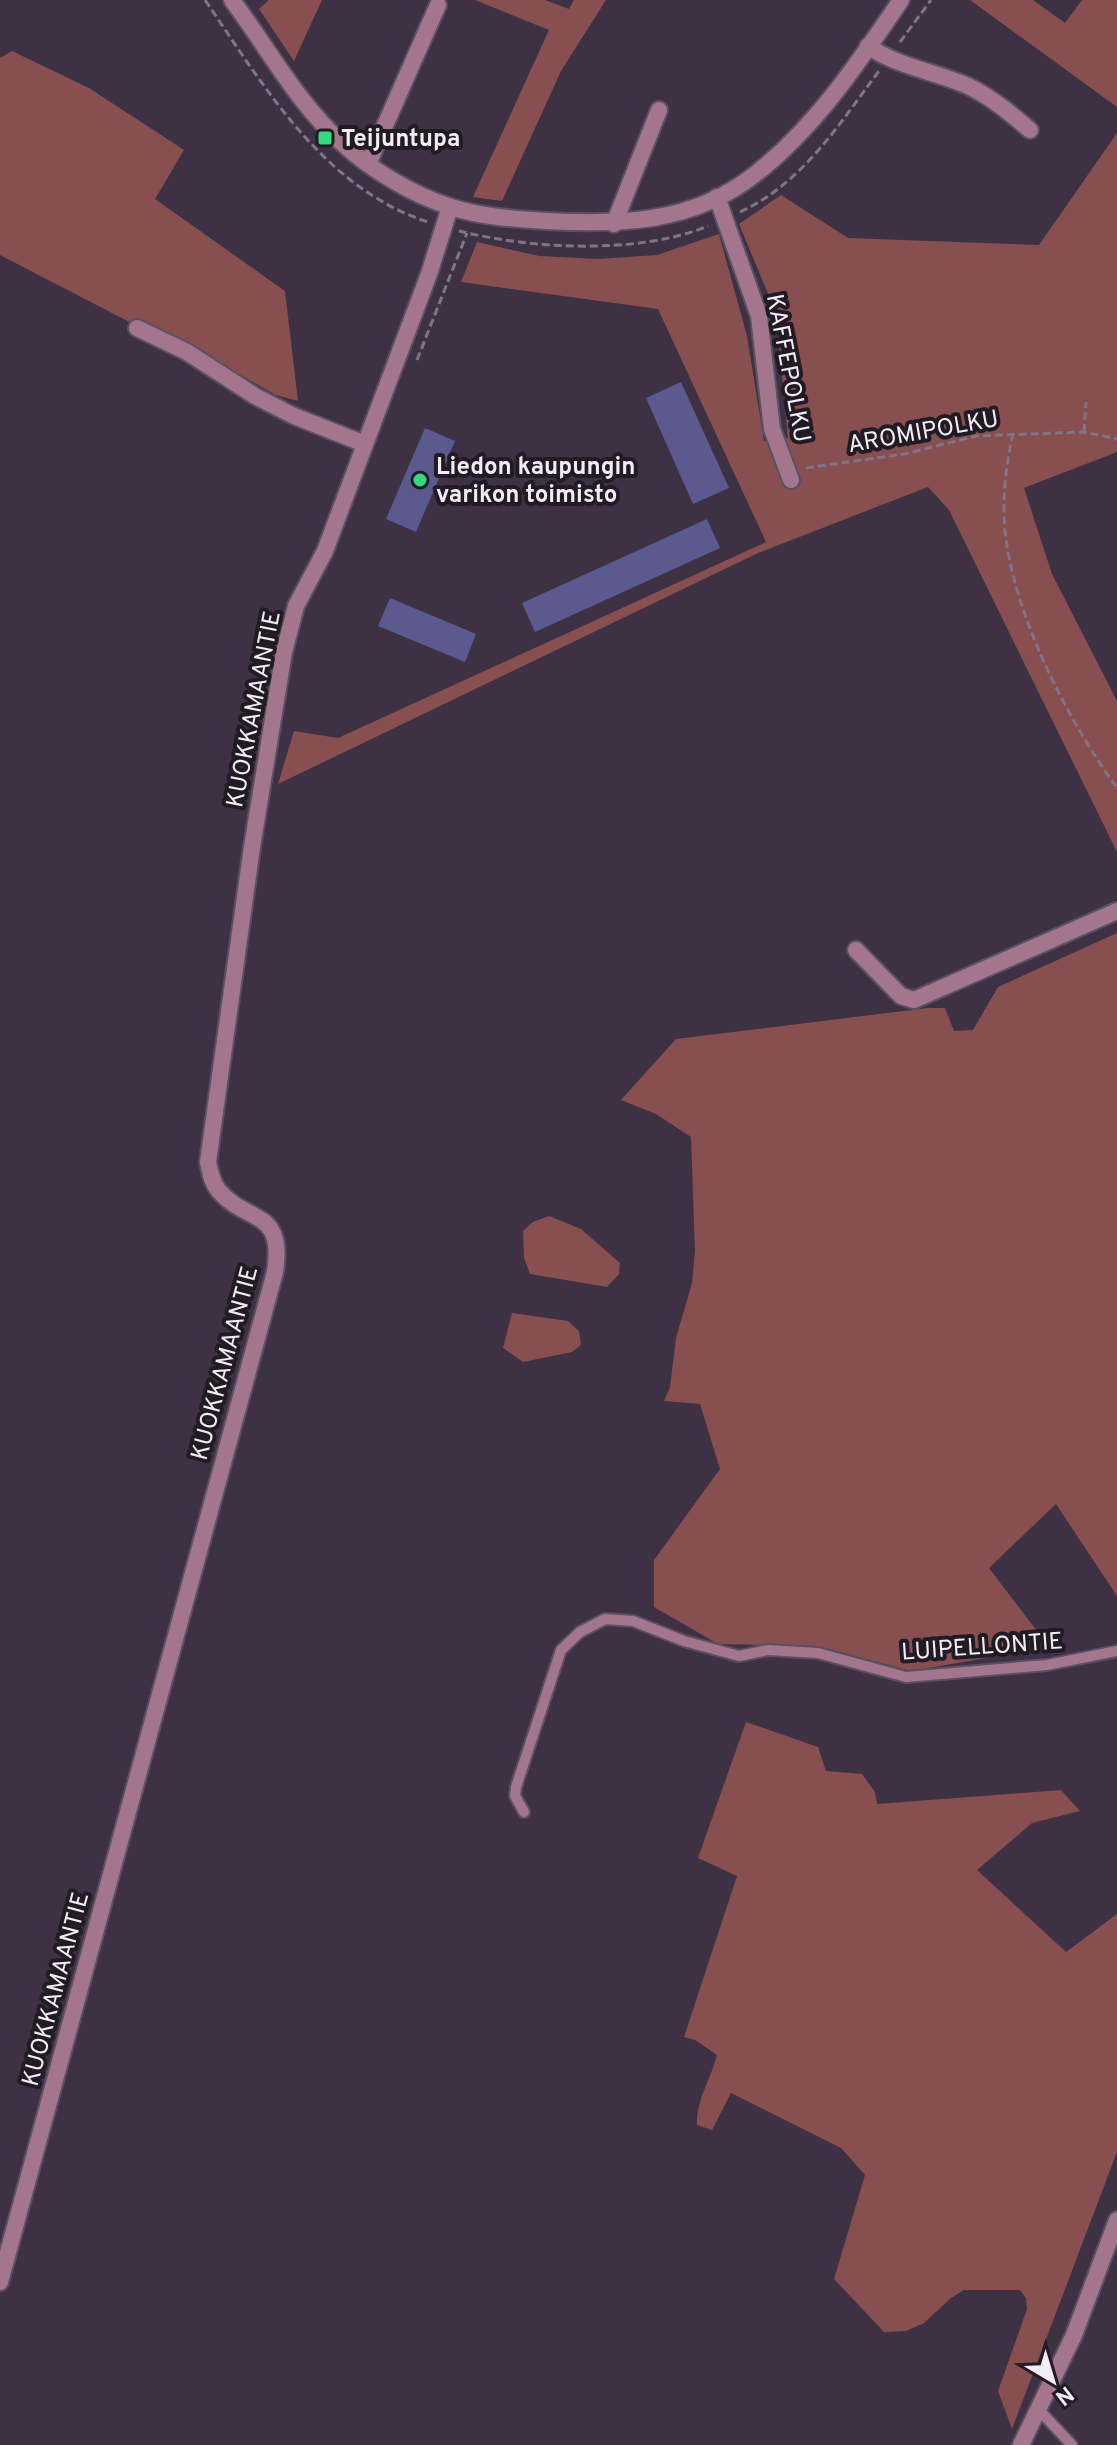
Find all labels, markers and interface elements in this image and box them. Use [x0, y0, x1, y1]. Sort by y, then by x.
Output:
place label: Teijuntupa [341, 125, 460, 155]
marker: Teijuntupa [316, 129, 334, 147]
street label: KAFFEPOLKU [758, 292, 816, 445]
street label: AROMIPOLKU [845, 405, 1001, 461]
place label: Liedon kaupungin varikon toimisto [436, 453, 636, 511]
marker: Liedon kaupungin varikon toimisto [411, 471, 429, 489]
street label: KUOKKAMAANTIE [221, 609, 289, 810]
street label: KUOKKAMAANTIE [186, 1263, 266, 1464]
street label: LUIPELLONTIE [900, 1627, 1064, 1669]
street label: KUOKKAMAANTIE [17, 1889, 97, 2090]
north arrow [1013, 2341, 1093, 2421]
text: N [1049, 2379, 1078, 2410]

